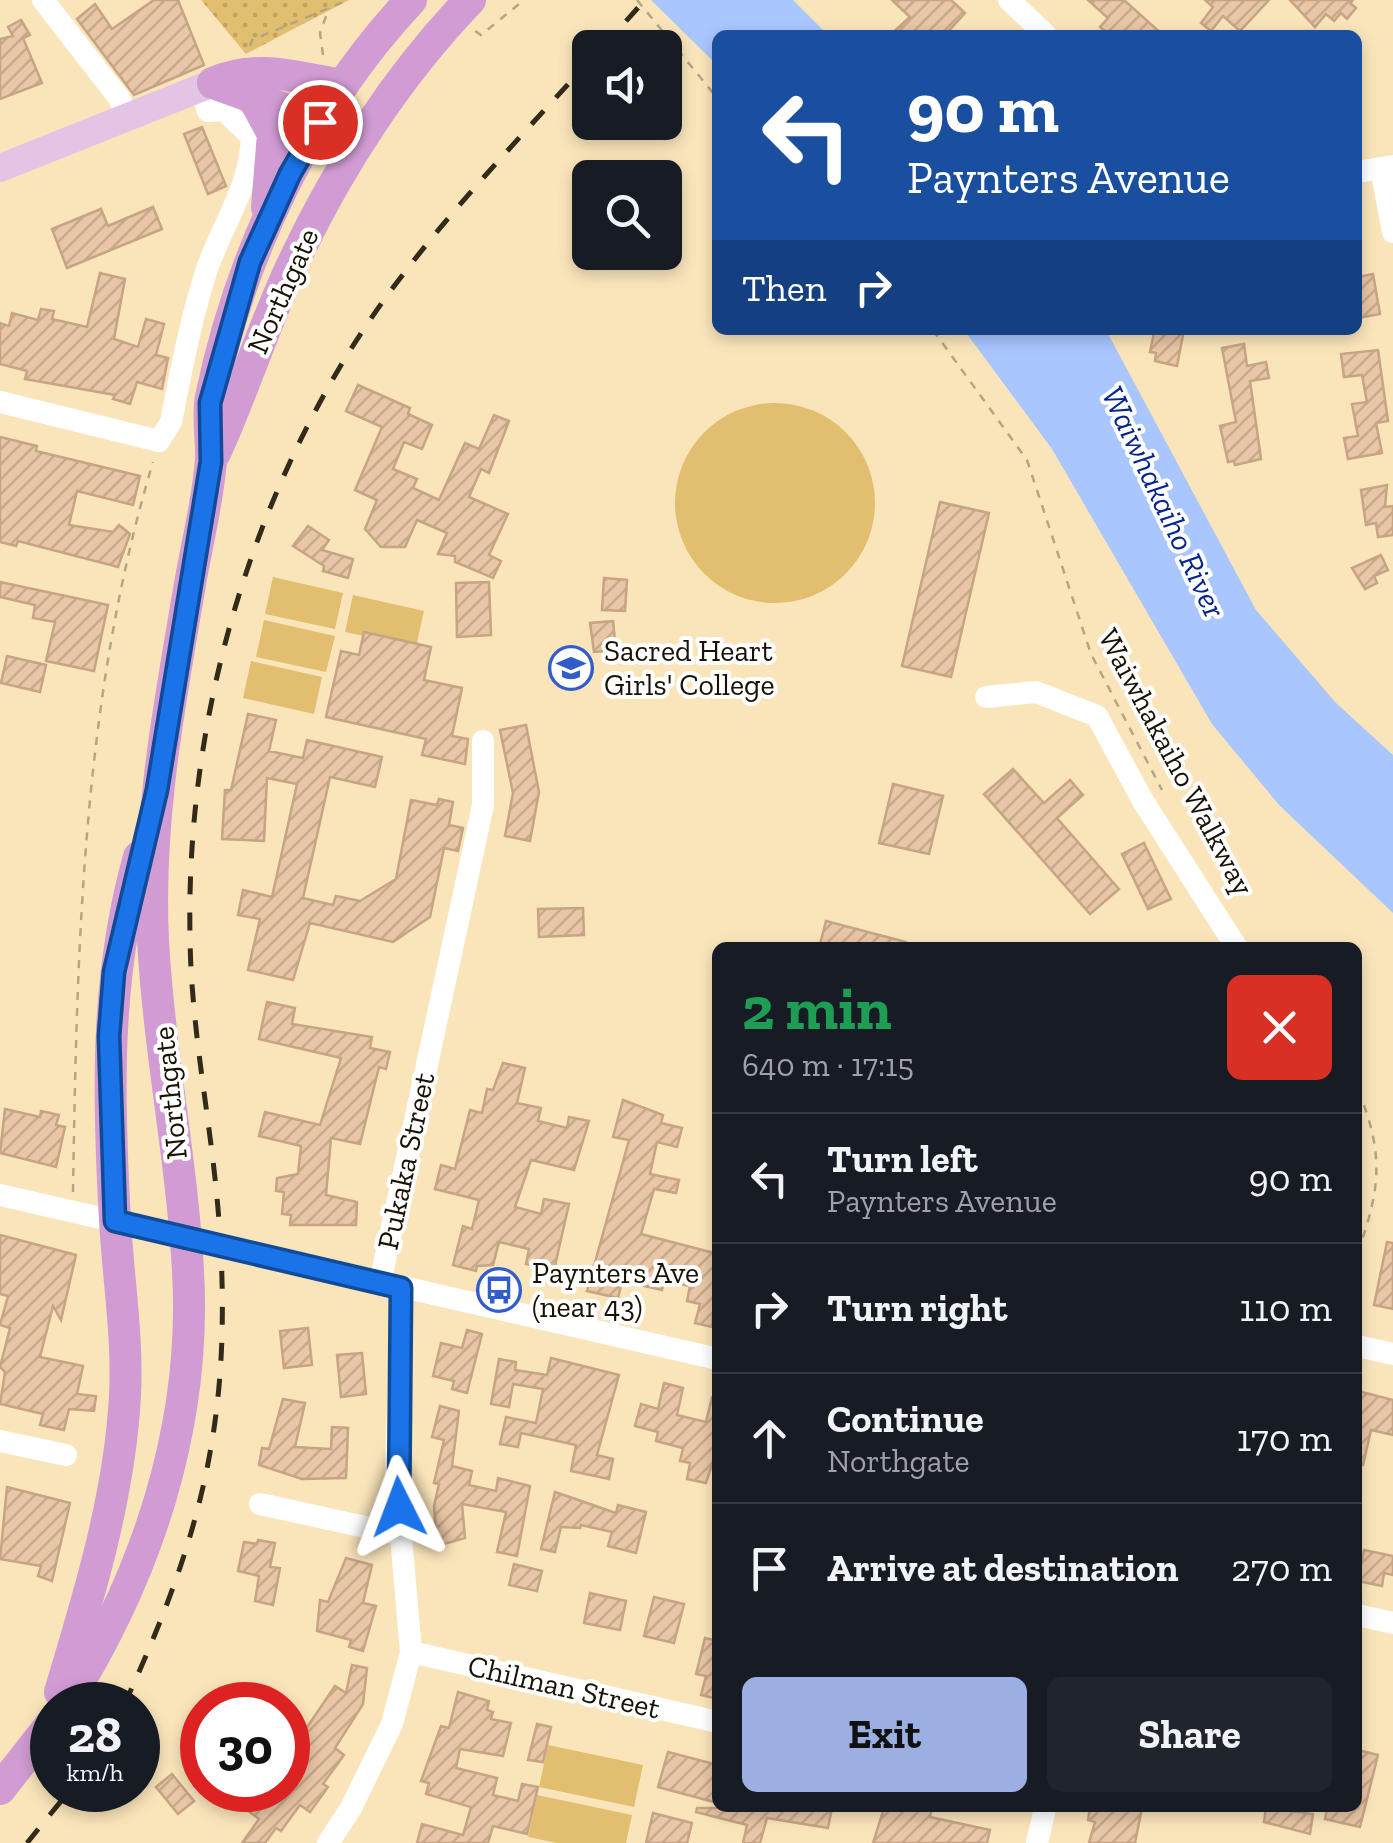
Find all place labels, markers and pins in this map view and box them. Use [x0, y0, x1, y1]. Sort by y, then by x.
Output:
pin [278, 80, 363, 165]
place label: Sacred Heart Girls' College [604, 633, 775, 703]
school or university icon: Sacred Heart Girls' College [548, 645, 594, 691]
place label: Paynters Ave (near 43) [532, 1255, 699, 1325]
bus stop icon: Paynters Ave (near 43) [476, 1267, 522, 1313]

